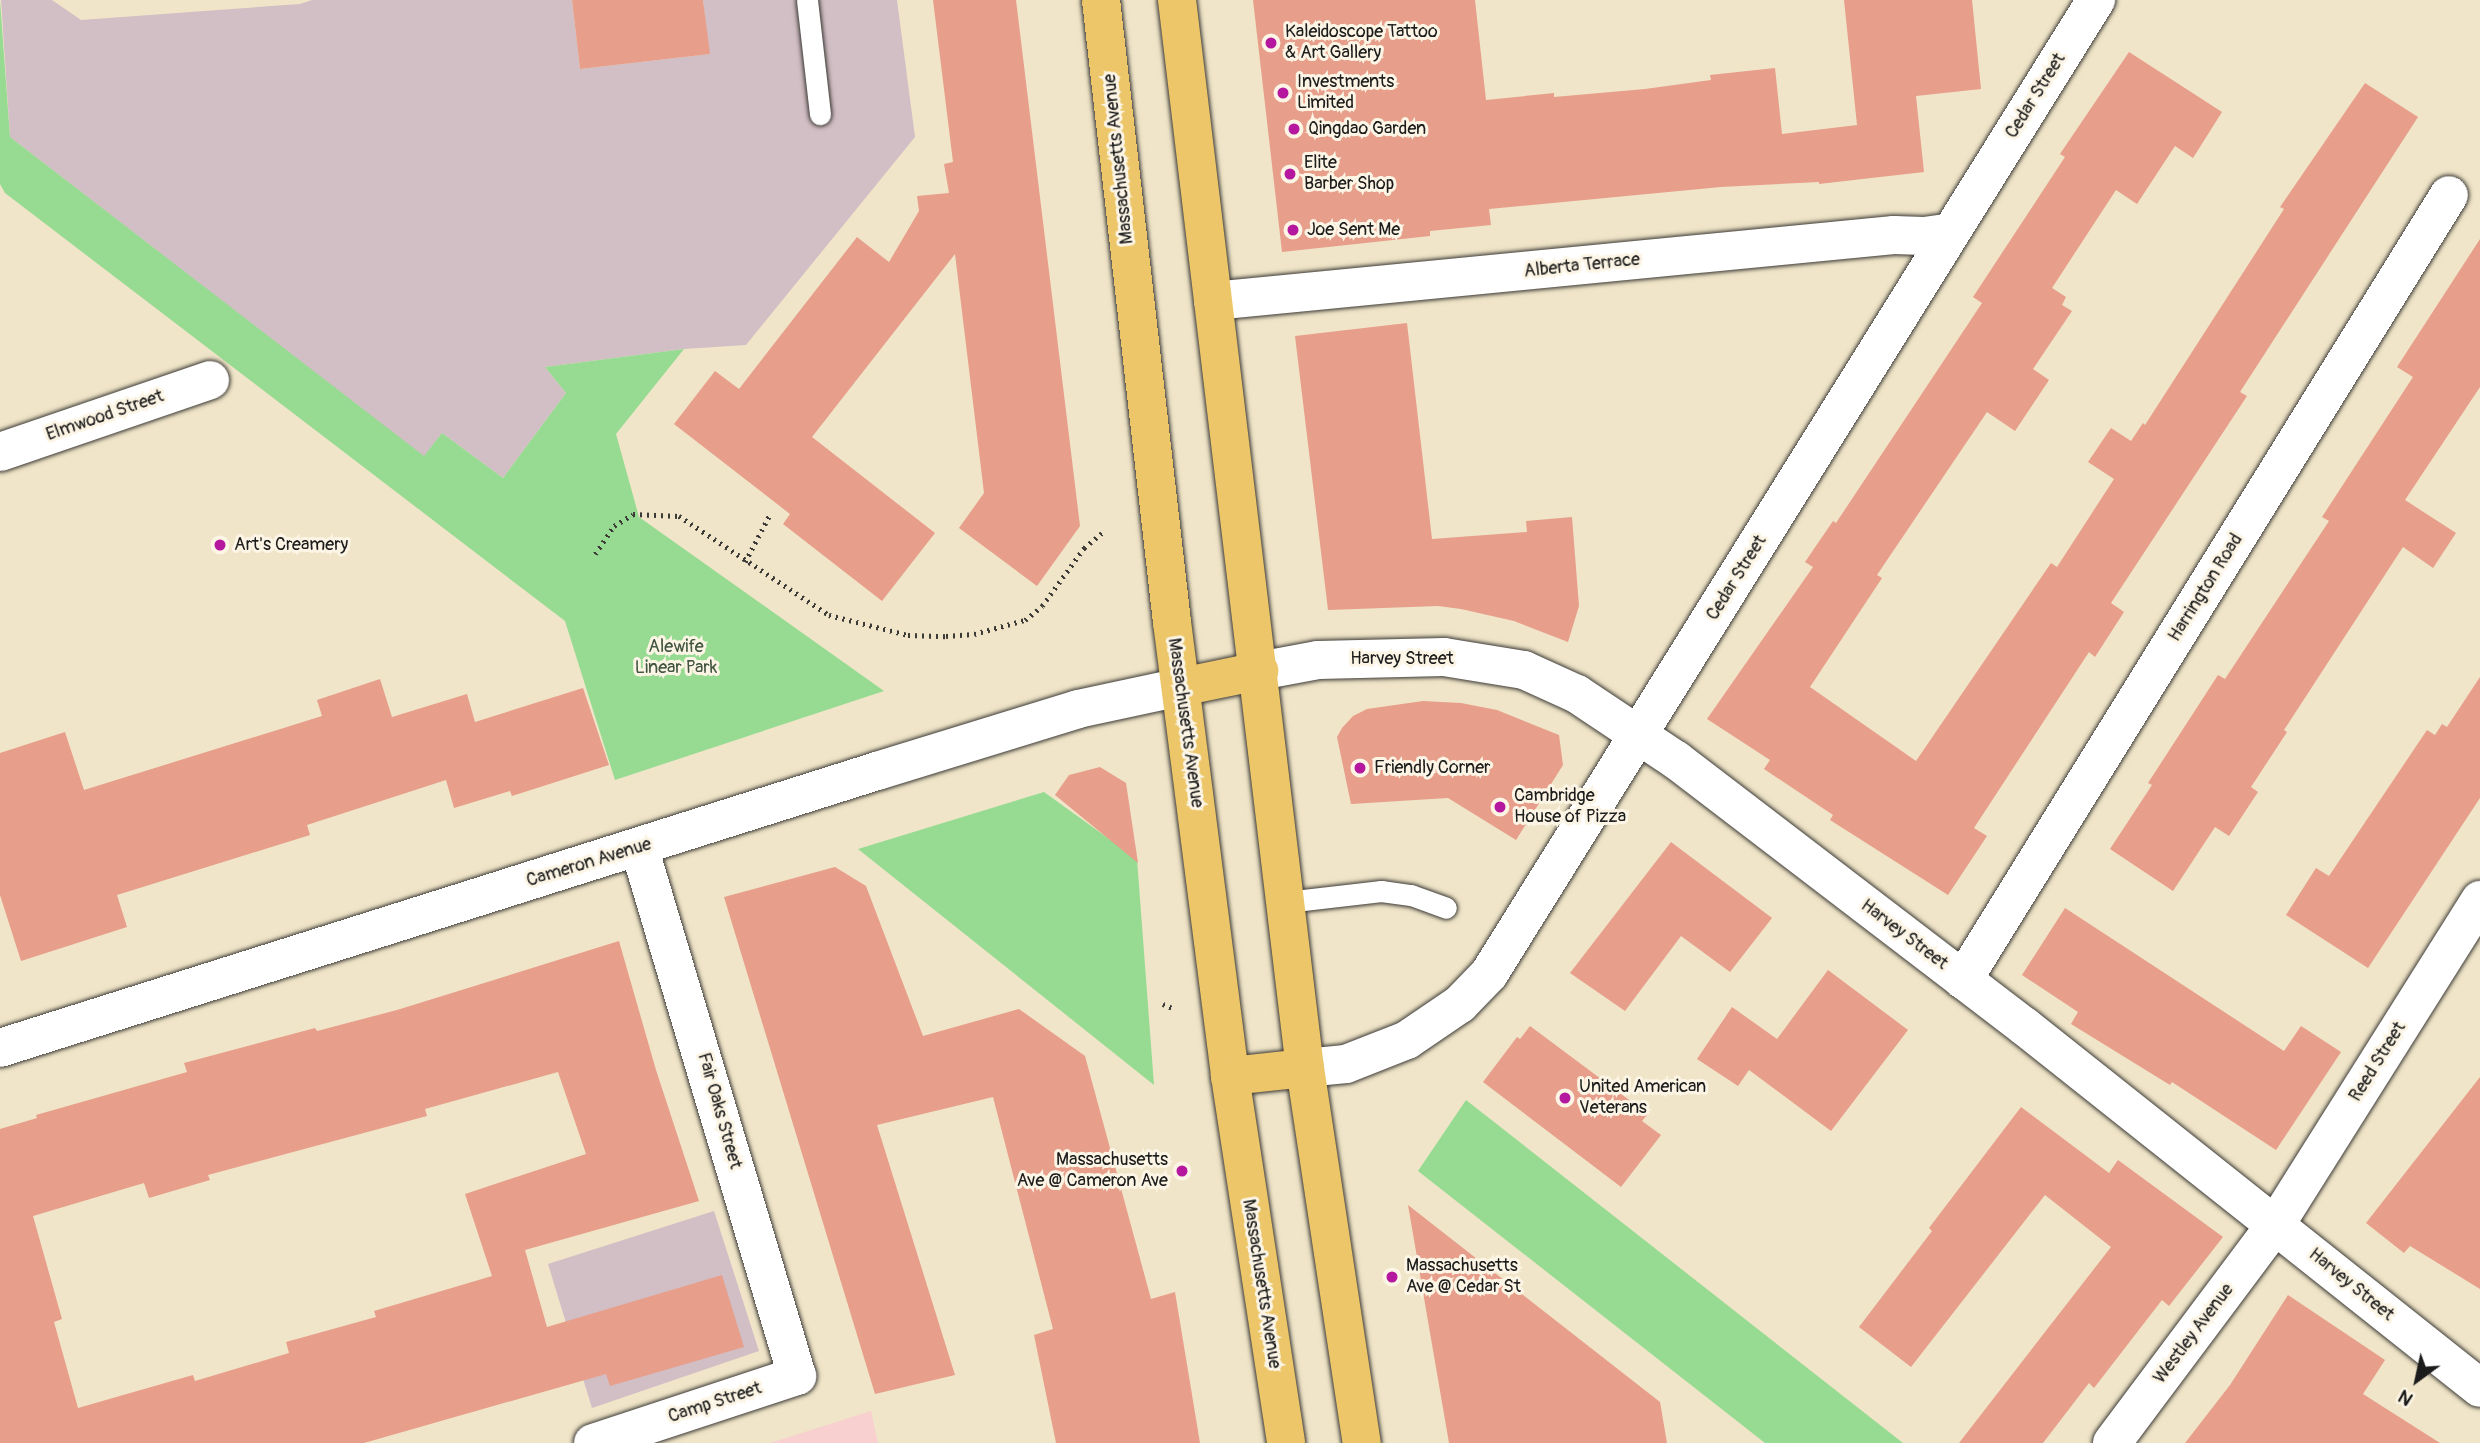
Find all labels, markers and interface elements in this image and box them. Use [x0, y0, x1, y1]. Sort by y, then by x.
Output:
place label: Kaleidoscope Tattoo & Art Gallery [1285, 22, 1438, 64]
marker: Kaleidoscope Tattoo & Art Gallery [1263, 35, 1279, 51]
street label: Cedar Street [2001, 49, 2071, 143]
place label: Investments Limited [1297, 72, 1394, 114]
street label: Massachusetts Avenue [1099, 73, 1139, 245]
marker: Investments Limited [1275, 85, 1291, 101]
place label: Qingdao Garden [1308, 118, 1426, 140]
marker: Qingdao Garden [1286, 121, 1302, 137]
place label: Elite Barber Shop [1304, 153, 1394, 196]
marker: Elite Barber Shop [1282, 166, 1298, 182]
place label: Joe Sent Me [1307, 219, 1400, 241]
marker: Joe Sent Me [1285, 222, 1301, 238]
street label: Alberta Terrace [1523, 249, 1641, 283]
street label: Elmwood Street [43, 386, 167, 446]
street label: Harrington Road [2164, 530, 2248, 646]
street label: Cedar Street [1702, 531, 1772, 625]
place label: Art's Creamery [234, 534, 348, 556]
marker: Art's Creamery [212, 537, 228, 553]
park label: Alewife Linear Park [635, 637, 717, 680]
street label: Massachusetts Avenue [1162, 637, 1208, 809]
street label: Harvey Street [1350, 648, 1454, 670]
place label: Friendly Corner [1374, 757, 1491, 779]
marker: Friendly Corner [1352, 760, 1368, 776]
place label: Cambridge House of Pizza [1514, 786, 1626, 828]
marker: Cambridge House of Pizza [1492, 799, 1508, 815]
street label: Cameron Avenue [524, 834, 654, 892]
street label: Harvey Street [1856, 895, 1952, 975]
street label: Reed Street [2345, 1018, 2411, 1106]
street label: Fair Oaks Street [692, 1050, 746, 1172]
place label: United American Veterans [1579, 1077, 1706, 1120]
marker: United American Veterans [1557, 1090, 1573, 1106]
place label: Massachusetts Ave @ Cameron Ave [1017, 1150, 1168, 1192]
marker: Massachusetts Ave @ Cameron Ave [1174, 1163, 1190, 1179]
street label: Massachusetts Avenue [1237, 1198, 1285, 1370]
street label: Harvey Street [2304, 1244, 2398, 1326]
place label: Massachusetts Ave @ Cedar St [1406, 1256, 1521, 1298]
marker: Massachusetts Ave @ Cedar St [1384, 1269, 1400, 1285]
street label: Westley Avenue [2149, 1280, 2239, 1388]
north arrow [2382, 1345, 2452, 1415]
street label: Camp Street [666, 1378, 764, 1428]
text: N [2394, 1384, 2417, 1411]

